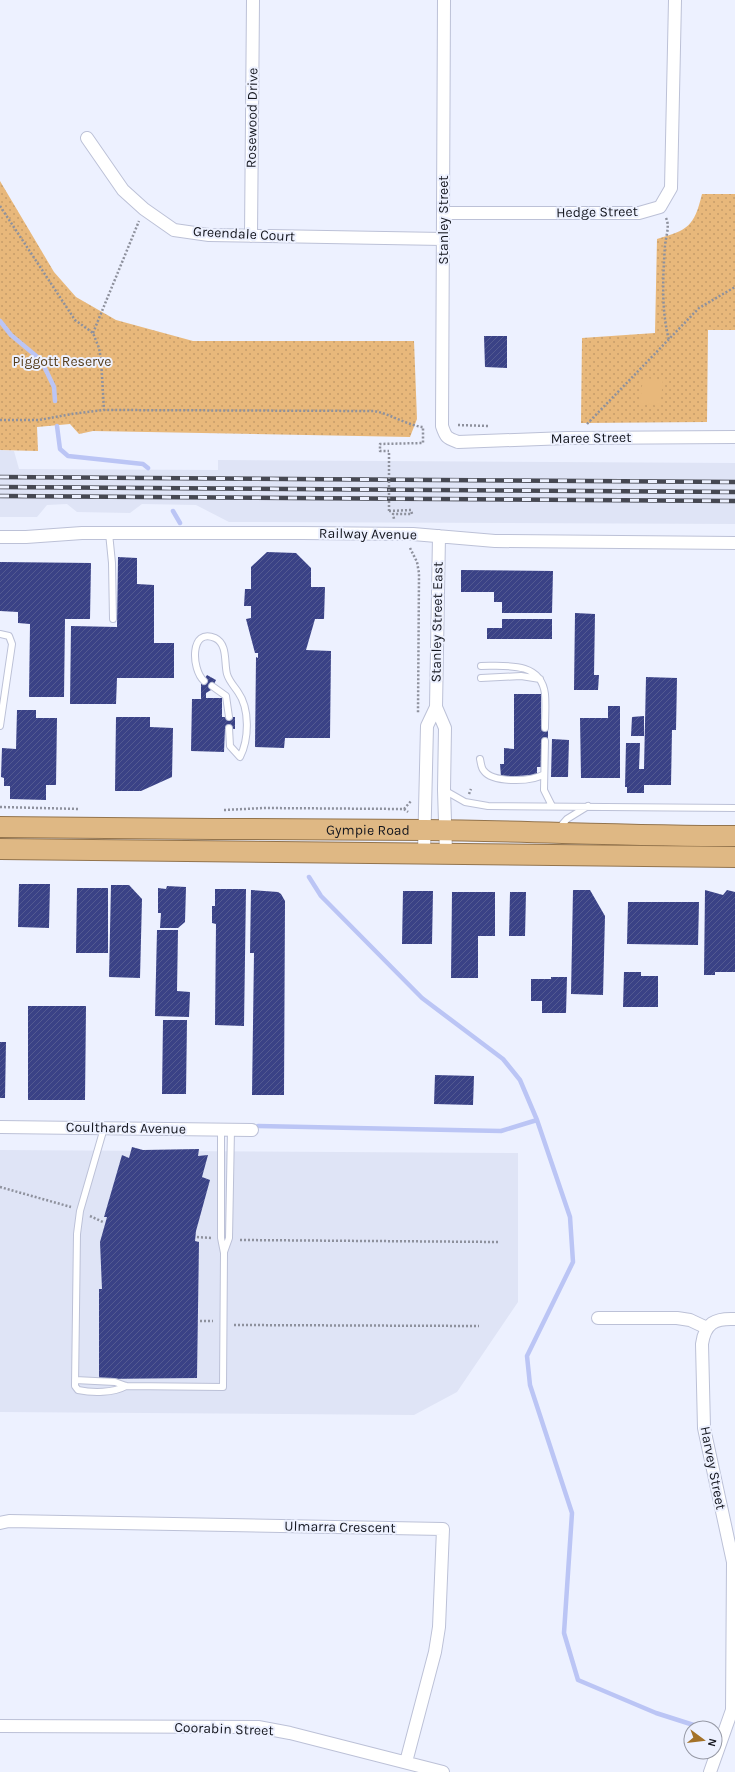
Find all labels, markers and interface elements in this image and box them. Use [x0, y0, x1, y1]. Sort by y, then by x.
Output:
street label: Rosewood Drive [243, 68, 261, 168]
street label: Stanley Street [435, 175, 452, 265]
street label: Hedge Street [556, 203, 638, 221]
street label: Greendale Court [192, 223, 296, 245]
park label: Piggott Reserve [13, 353, 111, 370]
street label: Maree Street [550, 429, 632, 447]
street label: Railway Avenue [319, 525, 417, 543]
street label: Stanley Street East [427, 561, 447, 683]
street label: Gympie Road [326, 821, 410, 838]
street label: Coulthards Avenue [66, 1118, 186, 1138]
street label: Harvey Street [697, 1425, 729, 1511]
street label: Ulmarra Crescent [284, 1518, 396, 1536]
street label: Coorabin Street [174, 1719, 274, 1739]
north arrow [683, 1720, 723, 1760]
text: N [705, 1737, 719, 1748]

